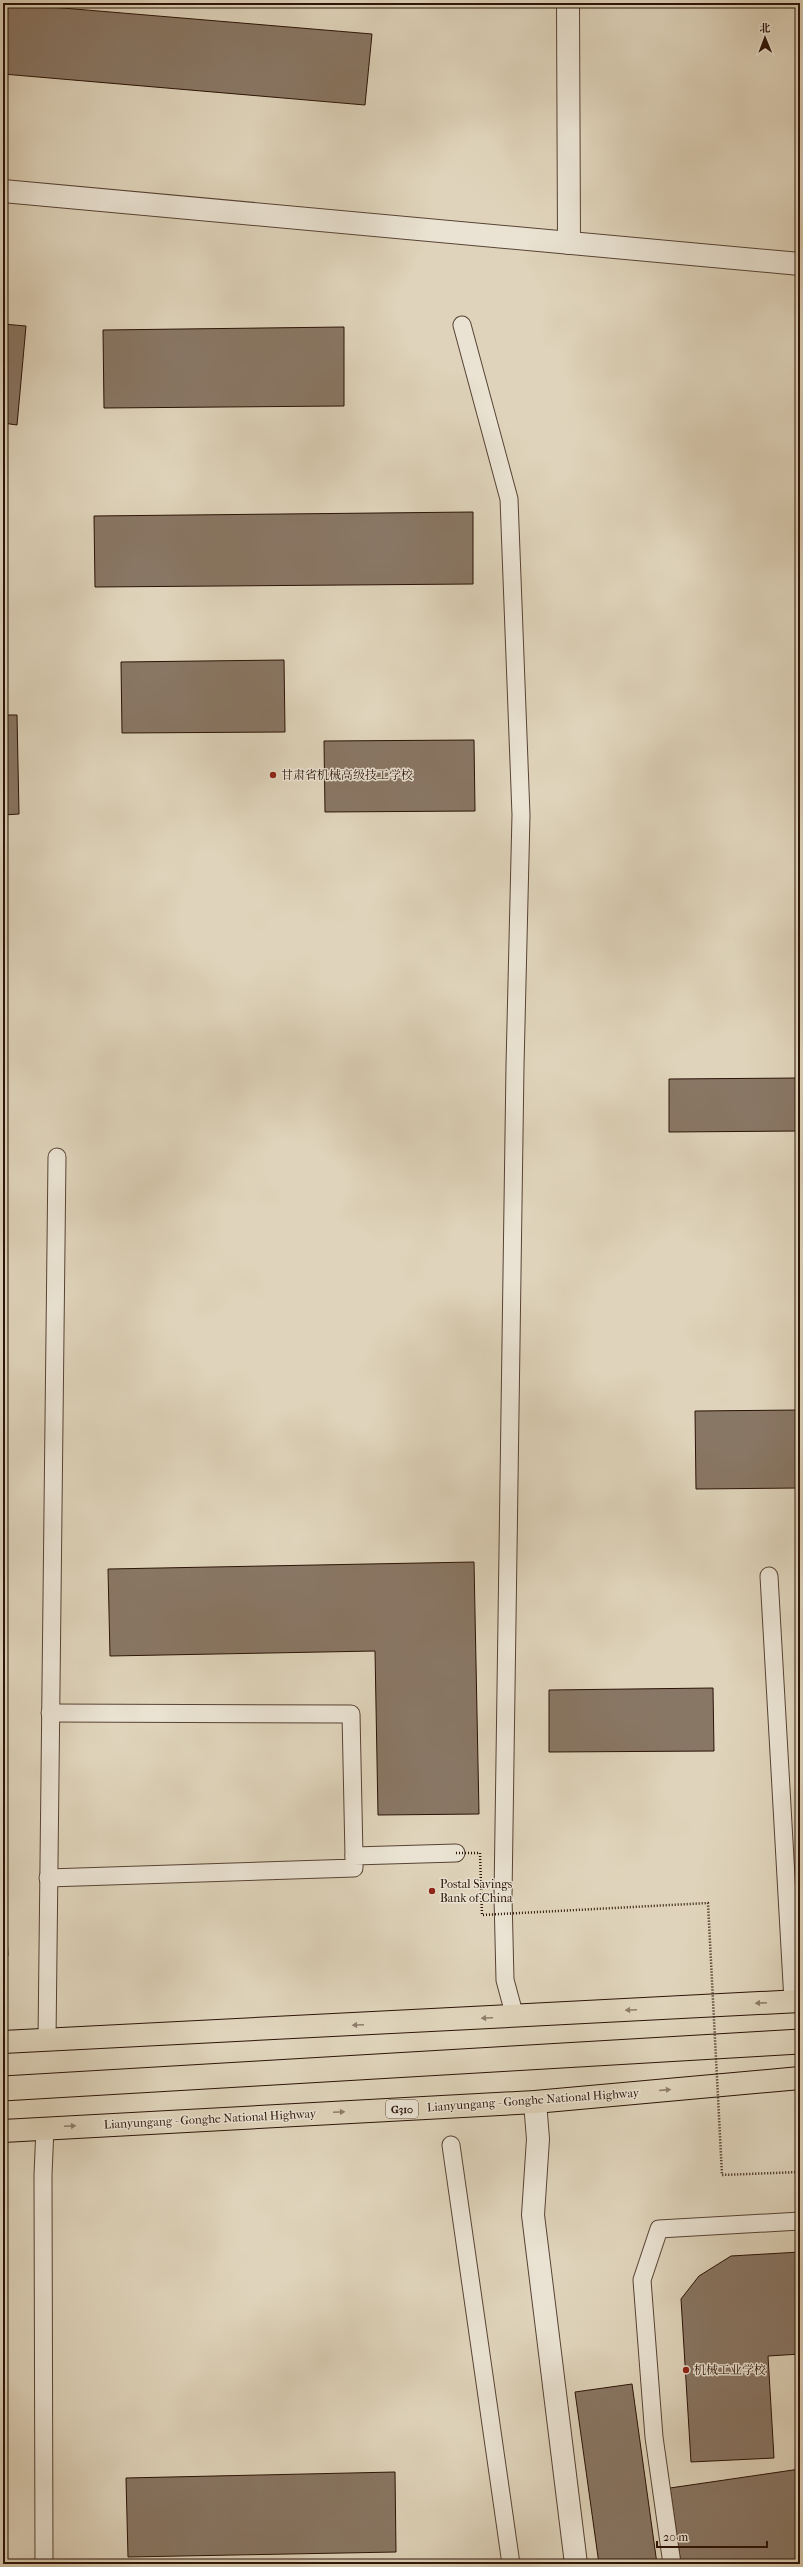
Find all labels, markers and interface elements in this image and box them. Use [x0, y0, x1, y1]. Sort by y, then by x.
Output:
north arrow [745, 18, 785, 58]
text: 北 [759, 22, 770, 35]
place label: 甘肃省机械高级技工学校 [281, 768, 413, 782]
marker: 甘肃省机械高级技工学校 [268, 770, 278, 780]
place label: Postal Savings Bank of China [440, 1877, 513, 1905]
marker: Postal Savings Bank of China [427, 1886, 437, 1896]
one-way arrow [754, 2000, 767, 2006]
one-way arrow [625, 2007, 637, 2014]
one-way arrow [481, 2015, 494, 2022]
one-way arrow [352, 2021, 364, 2028]
street label: Lianyungang - Gonghe National Highway [426, 2086, 640, 2114]
one-way arrow [659, 2086, 671, 2093]
road number: G310 [386, 2100, 418, 2118]
street label: Lianyungang - Gonghe National Highway [103, 2106, 317, 2132]
one-way arrow [333, 2109, 345, 2116]
one-way arrow [64, 2123, 76, 2130]
place label: 机械工业学校 [694, 2363, 766, 2377]
marker: 机械工业学校 [681, 2365, 691, 2375]
scale bar [657, 2523, 767, 2549]
text: 20 m [663, 2530, 688, 2544]

